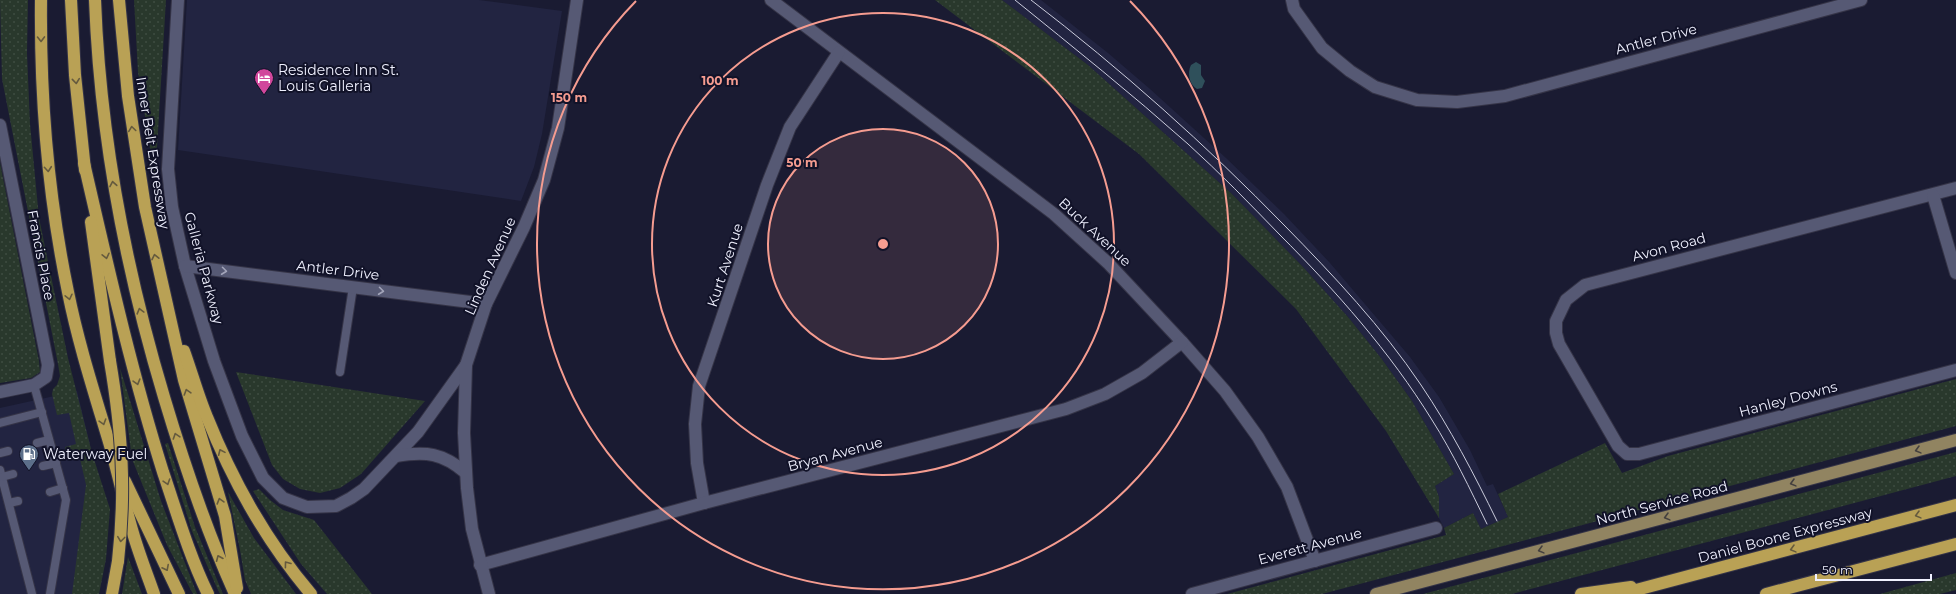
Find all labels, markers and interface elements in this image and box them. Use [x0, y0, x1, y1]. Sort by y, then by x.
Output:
street label: Antler Drive [1613, 20, 1699, 58]
one-way arrow [37, 36, 45, 42]
place label: Residence Inn St. Louis Galleria [278, 61, 399, 95]
hotel icon: Residence Inn St. Louis Galleria [253, 67, 275, 95]
text: 100 m [702, 73, 738, 88]
street label: Inner Belt Expressway [132, 76, 174, 231]
one-way arrow [71, 78, 80, 84]
text: 150 m [551, 90, 587, 105]
one-way arrow [128, 126, 137, 133]
text: 50 m [786, 155, 818, 170]
one-way arrow [44, 166, 53, 172]
one-way arrow [109, 181, 118, 187]
street label: Buck Avenue [1055, 194, 1135, 270]
street label: Francis Place [23, 208, 59, 302]
street label: Galleria Parkway [180, 210, 228, 326]
street label: Linden Avenue [460, 214, 520, 318]
street label: Kurt Avenue [703, 221, 747, 309]
street label: Avon Road [1630, 229, 1708, 265]
centre of rings [876, 237, 890, 251]
one-way arrow [101, 252, 109, 259]
one-way arrow [152, 254, 160, 260]
street label: Antler Drive [296, 256, 380, 284]
one-way arrow [221, 266, 227, 275]
one-way arrow [378, 286, 384, 295]
one-way arrow [64, 294, 72, 300]
one-way arrow [136, 308, 145, 315]
street label: Hanley Downs [1737, 377, 1839, 421]
one-way arrow [132, 378, 141, 385]
one-way arrow [183, 389, 192, 396]
one-way arrow [98, 419, 107, 426]
one-way arrow [172, 433, 181, 440]
street label: Bryan Avenue [786, 433, 884, 475]
fuel station icon: Waterway Fuel [18, 443, 40, 471]
place label: Waterway Fuel [43, 445, 147, 463]
one-way arrow [1915, 445, 1922, 454]
one-way arrow [218, 449, 226, 456]
street label: North Service Road [1594, 477, 1730, 529]
one-way arrow [162, 478, 171, 485]
one-way arrow [1789, 479, 1796, 487]
one-way arrow [216, 497, 225, 504]
street label: Daniel Boone Expressway [1696, 503, 1875, 567]
one-way arrow [1915, 510, 1922, 519]
one-way arrow [1664, 512, 1671, 521]
street label: Everett Avenue [1256, 524, 1364, 568]
one-way arrow [116, 536, 125, 542]
one-way arrow [1789, 544, 1796, 552]
one-way arrow [1538, 545, 1545, 554]
one-way arrow [216, 555, 224, 563]
scale bar [1816, 556, 1931, 582]
one-way arrow [284, 561, 291, 568]
text: 50 m [1822, 562, 1853, 577]
one-way arrow [161, 564, 168, 571]

